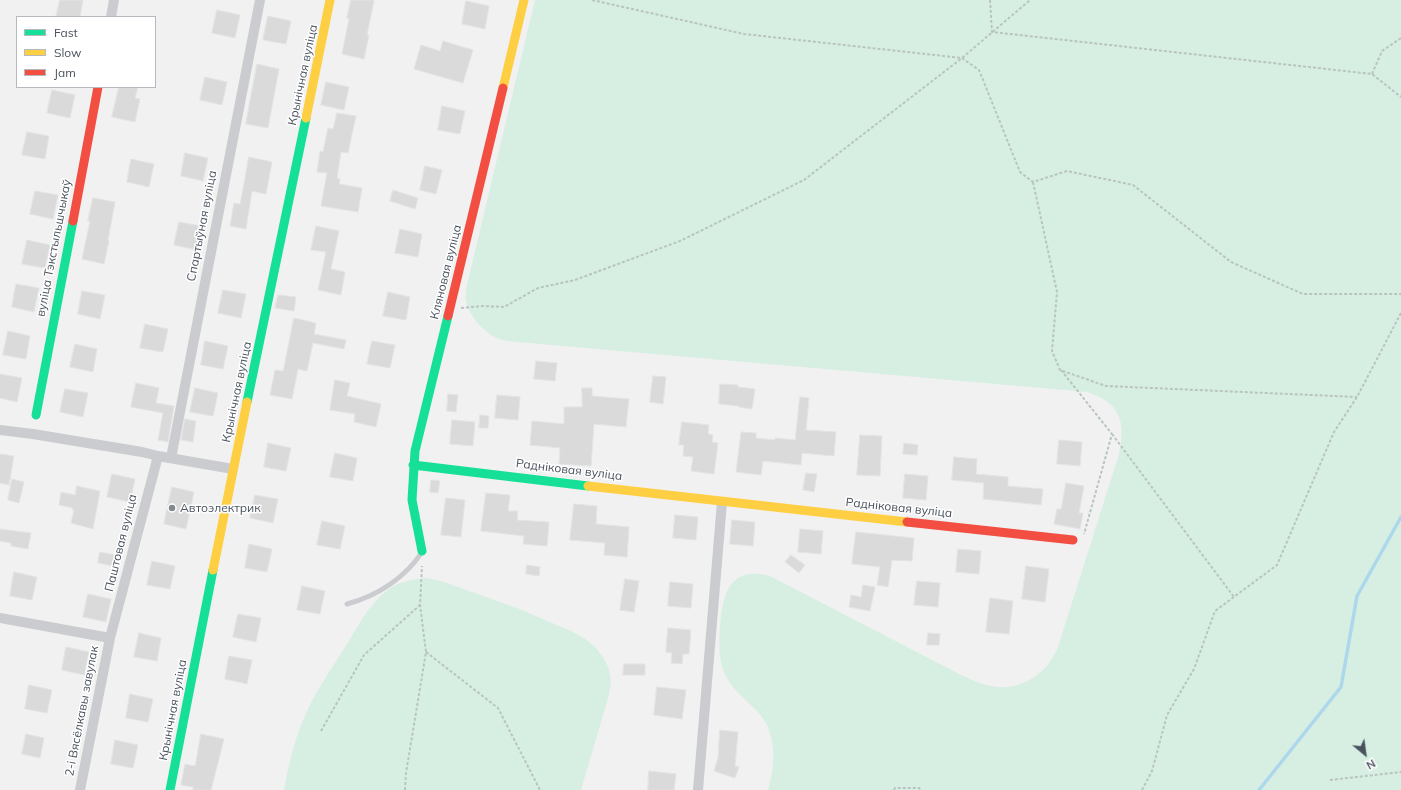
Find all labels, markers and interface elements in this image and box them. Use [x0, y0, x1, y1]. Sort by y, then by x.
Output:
legend [16, 16, 156, 88]
street label: Крынічная вуліца [285, 23, 321, 127]
text: Fast [54, 25, 78, 40]
text: Slow [54, 45, 82, 60]
text: Jam [54, 65, 76, 80]
street label: Спартыўная вуліца [184, 169, 220, 283]
street label: вуліца Тэкстыльшчыкаў [34, 178, 74, 318]
street label: Кляновая вуліца [427, 223, 465, 321]
street label: Крынічная вуліца [219, 340, 255, 444]
street label: Радніковая вуліца [515, 456, 623, 484]
street label: Паштовая вуліца [102, 493, 140, 593]
street label: Радніковая вуліца [845, 495, 953, 521]
place label: Автоэлектрик [180, 501, 261, 515]
marker: Автоэлектрик [167, 503, 177, 513]
street label: 2-і Вясёлкавы завулак [62, 645, 102, 777]
street label: Крынічная вуліца [156, 658, 190, 762]
north arrow [1345, 734, 1385, 774]
text: N [1364, 756, 1378, 773]

